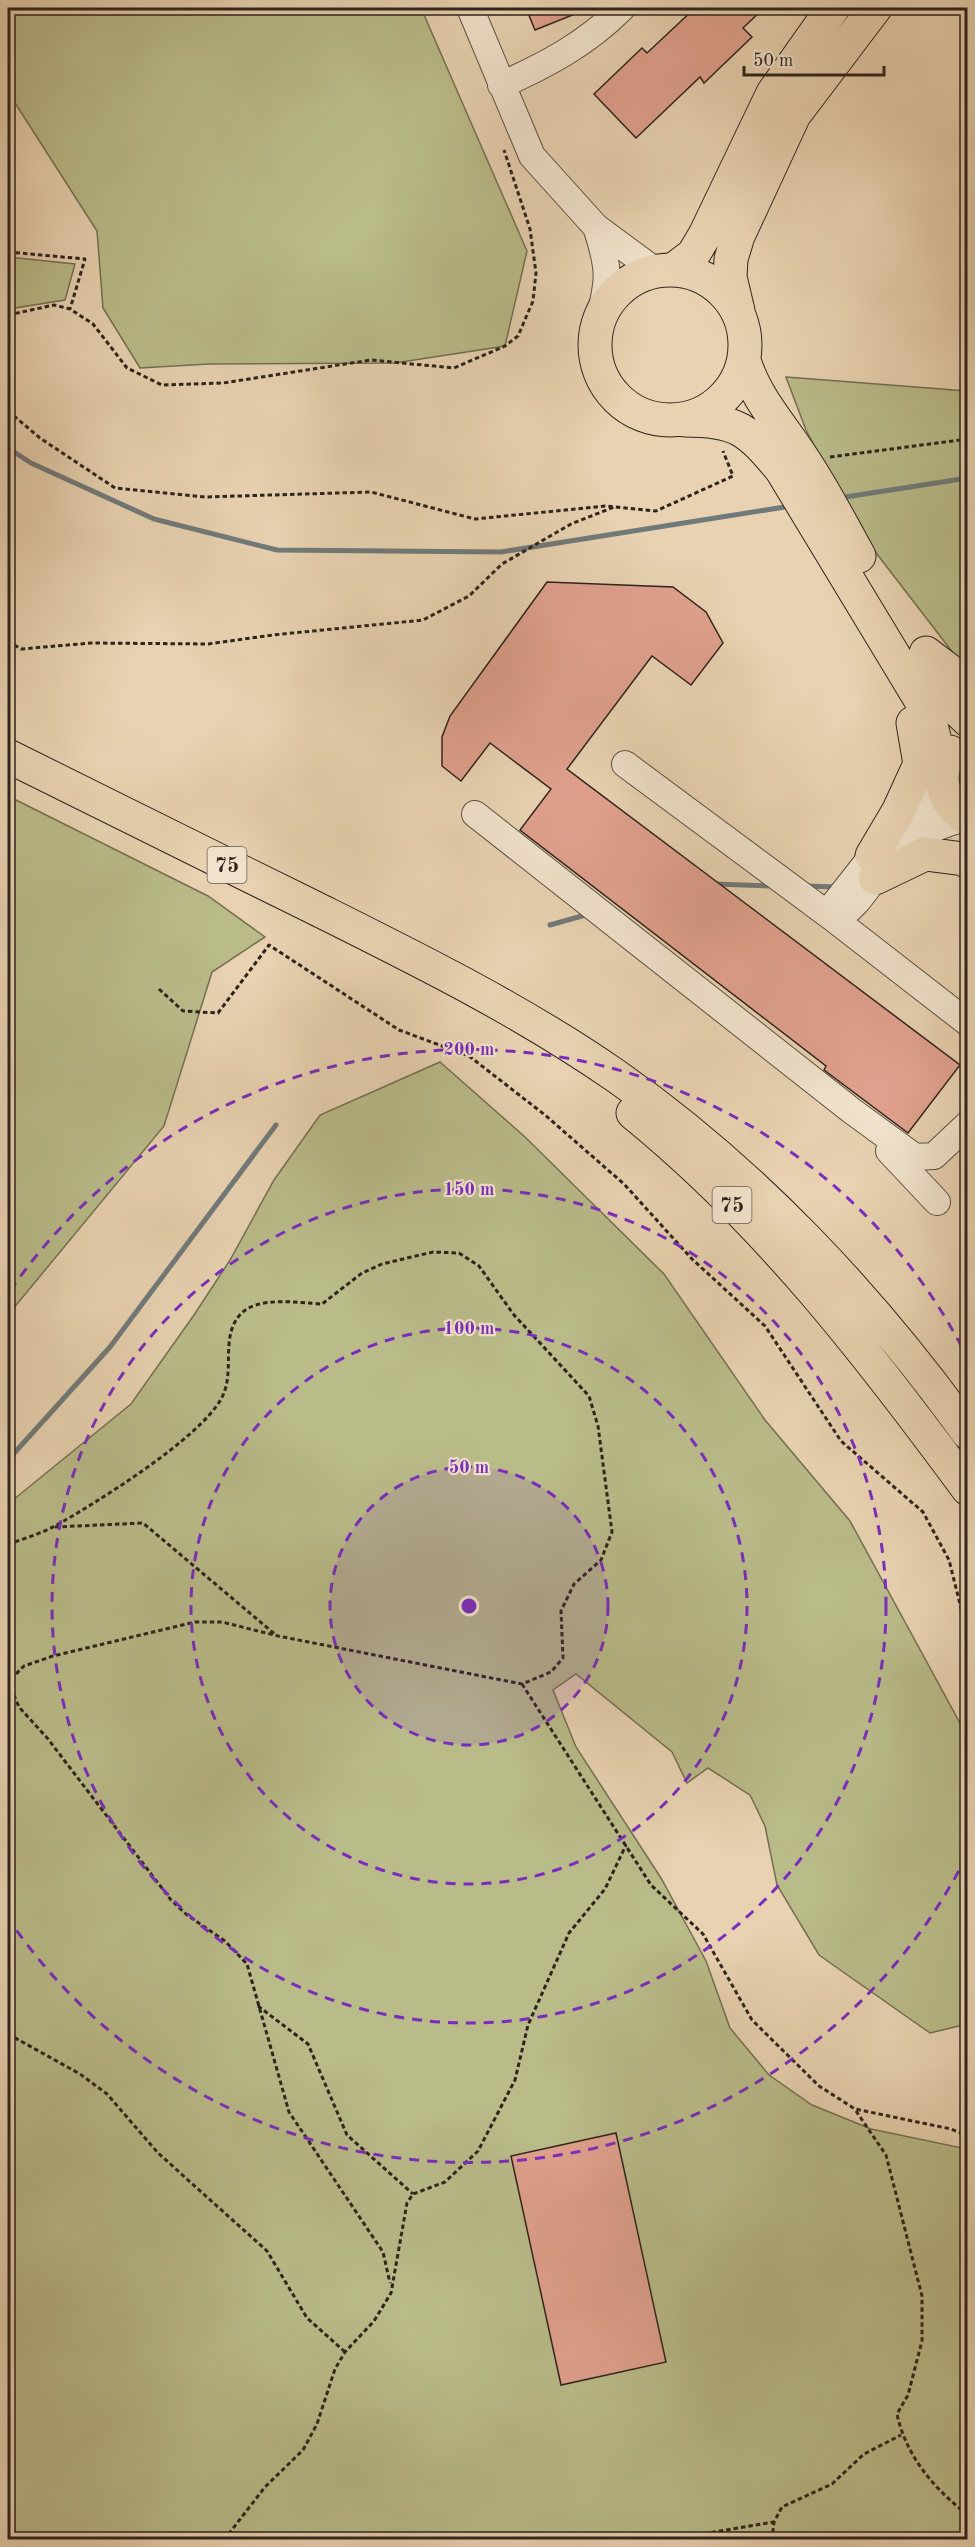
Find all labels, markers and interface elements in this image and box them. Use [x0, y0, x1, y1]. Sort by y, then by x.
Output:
scale bar [744, 39, 884, 77]
text: 50 m [753, 52, 793, 70]
road number: 75 [208, 847, 246, 883]
text: 200 m [444, 1041, 494, 1059]
text: 150 m [444, 1181, 494, 1199]
road number: 75 [712, 1187, 752, 1223]
text: 100 m [444, 1320, 494, 1338]
text: 50 m [449, 1459, 489, 1477]
centre of rings [459, 1596, 479, 1616]

